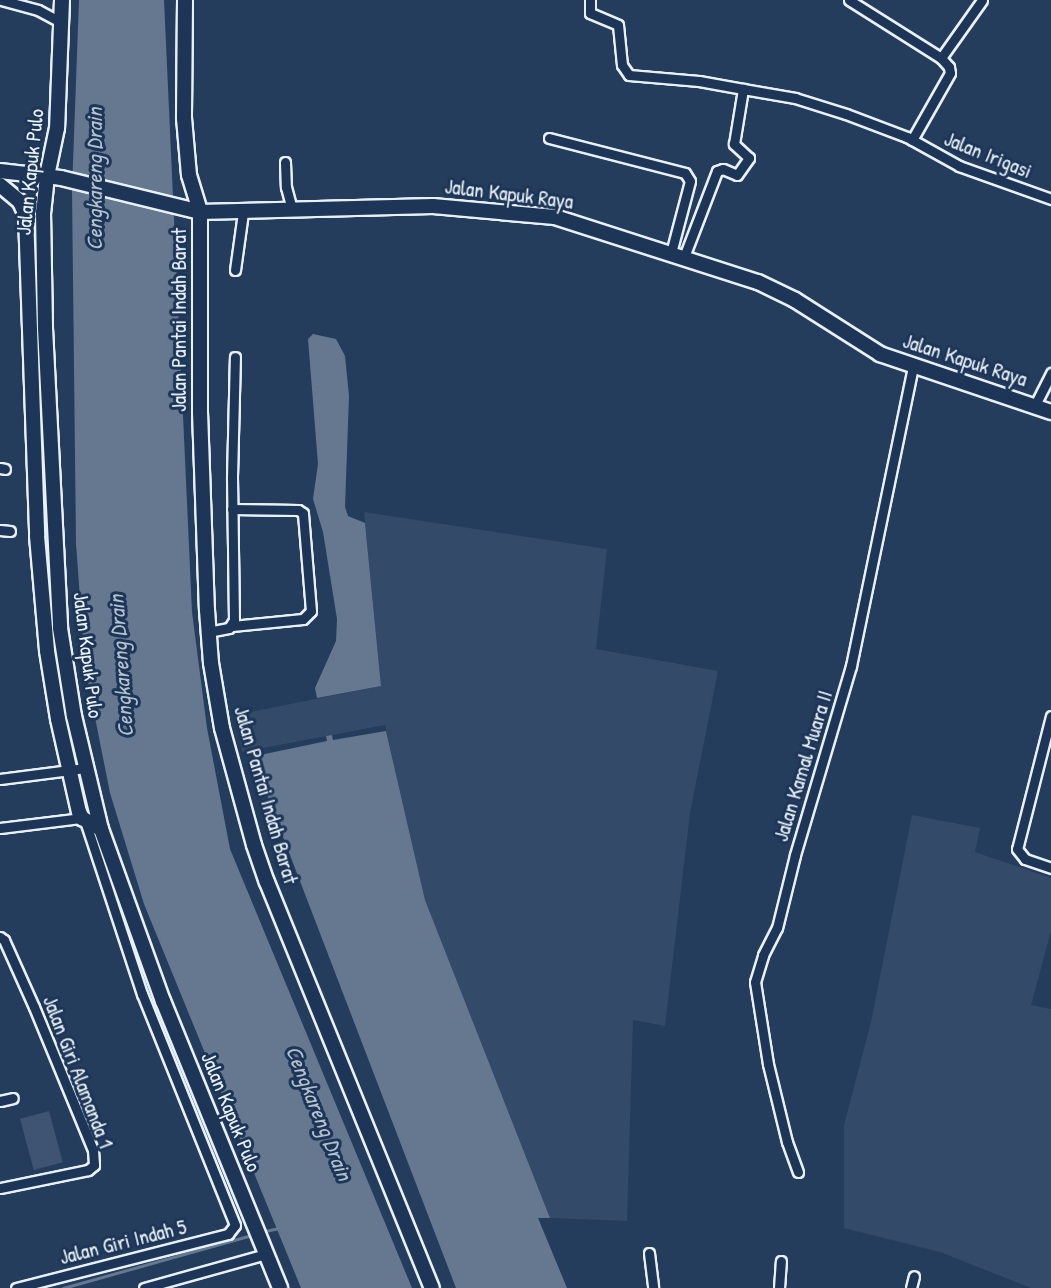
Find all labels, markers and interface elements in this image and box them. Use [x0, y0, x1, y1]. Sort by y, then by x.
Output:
street label: Jalan Kapuk Pulo [11, 108, 49, 236]
water label: Cengkareng Drain [82, 108, 108, 250]
street label: Jalan Irigasi [941, 126, 1035, 184]
street label: Jalan Kapuk Raya [443, 174, 575, 214]
street label: Jalan Pantai Indah Barat [166, 228, 192, 412]
street label: Jalan Kapuk Raya [900, 328, 1030, 392]
street label: Jalan Kapuk Pulo [68, 591, 108, 719]
water label: Cengkareng Drain [103, 594, 139, 738]
street label: Jalan Kamal Muara II [768, 688, 838, 844]
street label: Jalan Pantai Indah Barat [229, 703, 303, 887]
street label: Jalan Giri Alamanda 1 [37, 992, 119, 1152]
water label: Cengkareng Drain [280, 1042, 358, 1184]
street label: Jalan Kapuk Pulo [196, 1048, 266, 1176]
street label: Jalan Giri Indah 5 [57, 1214, 189, 1270]

